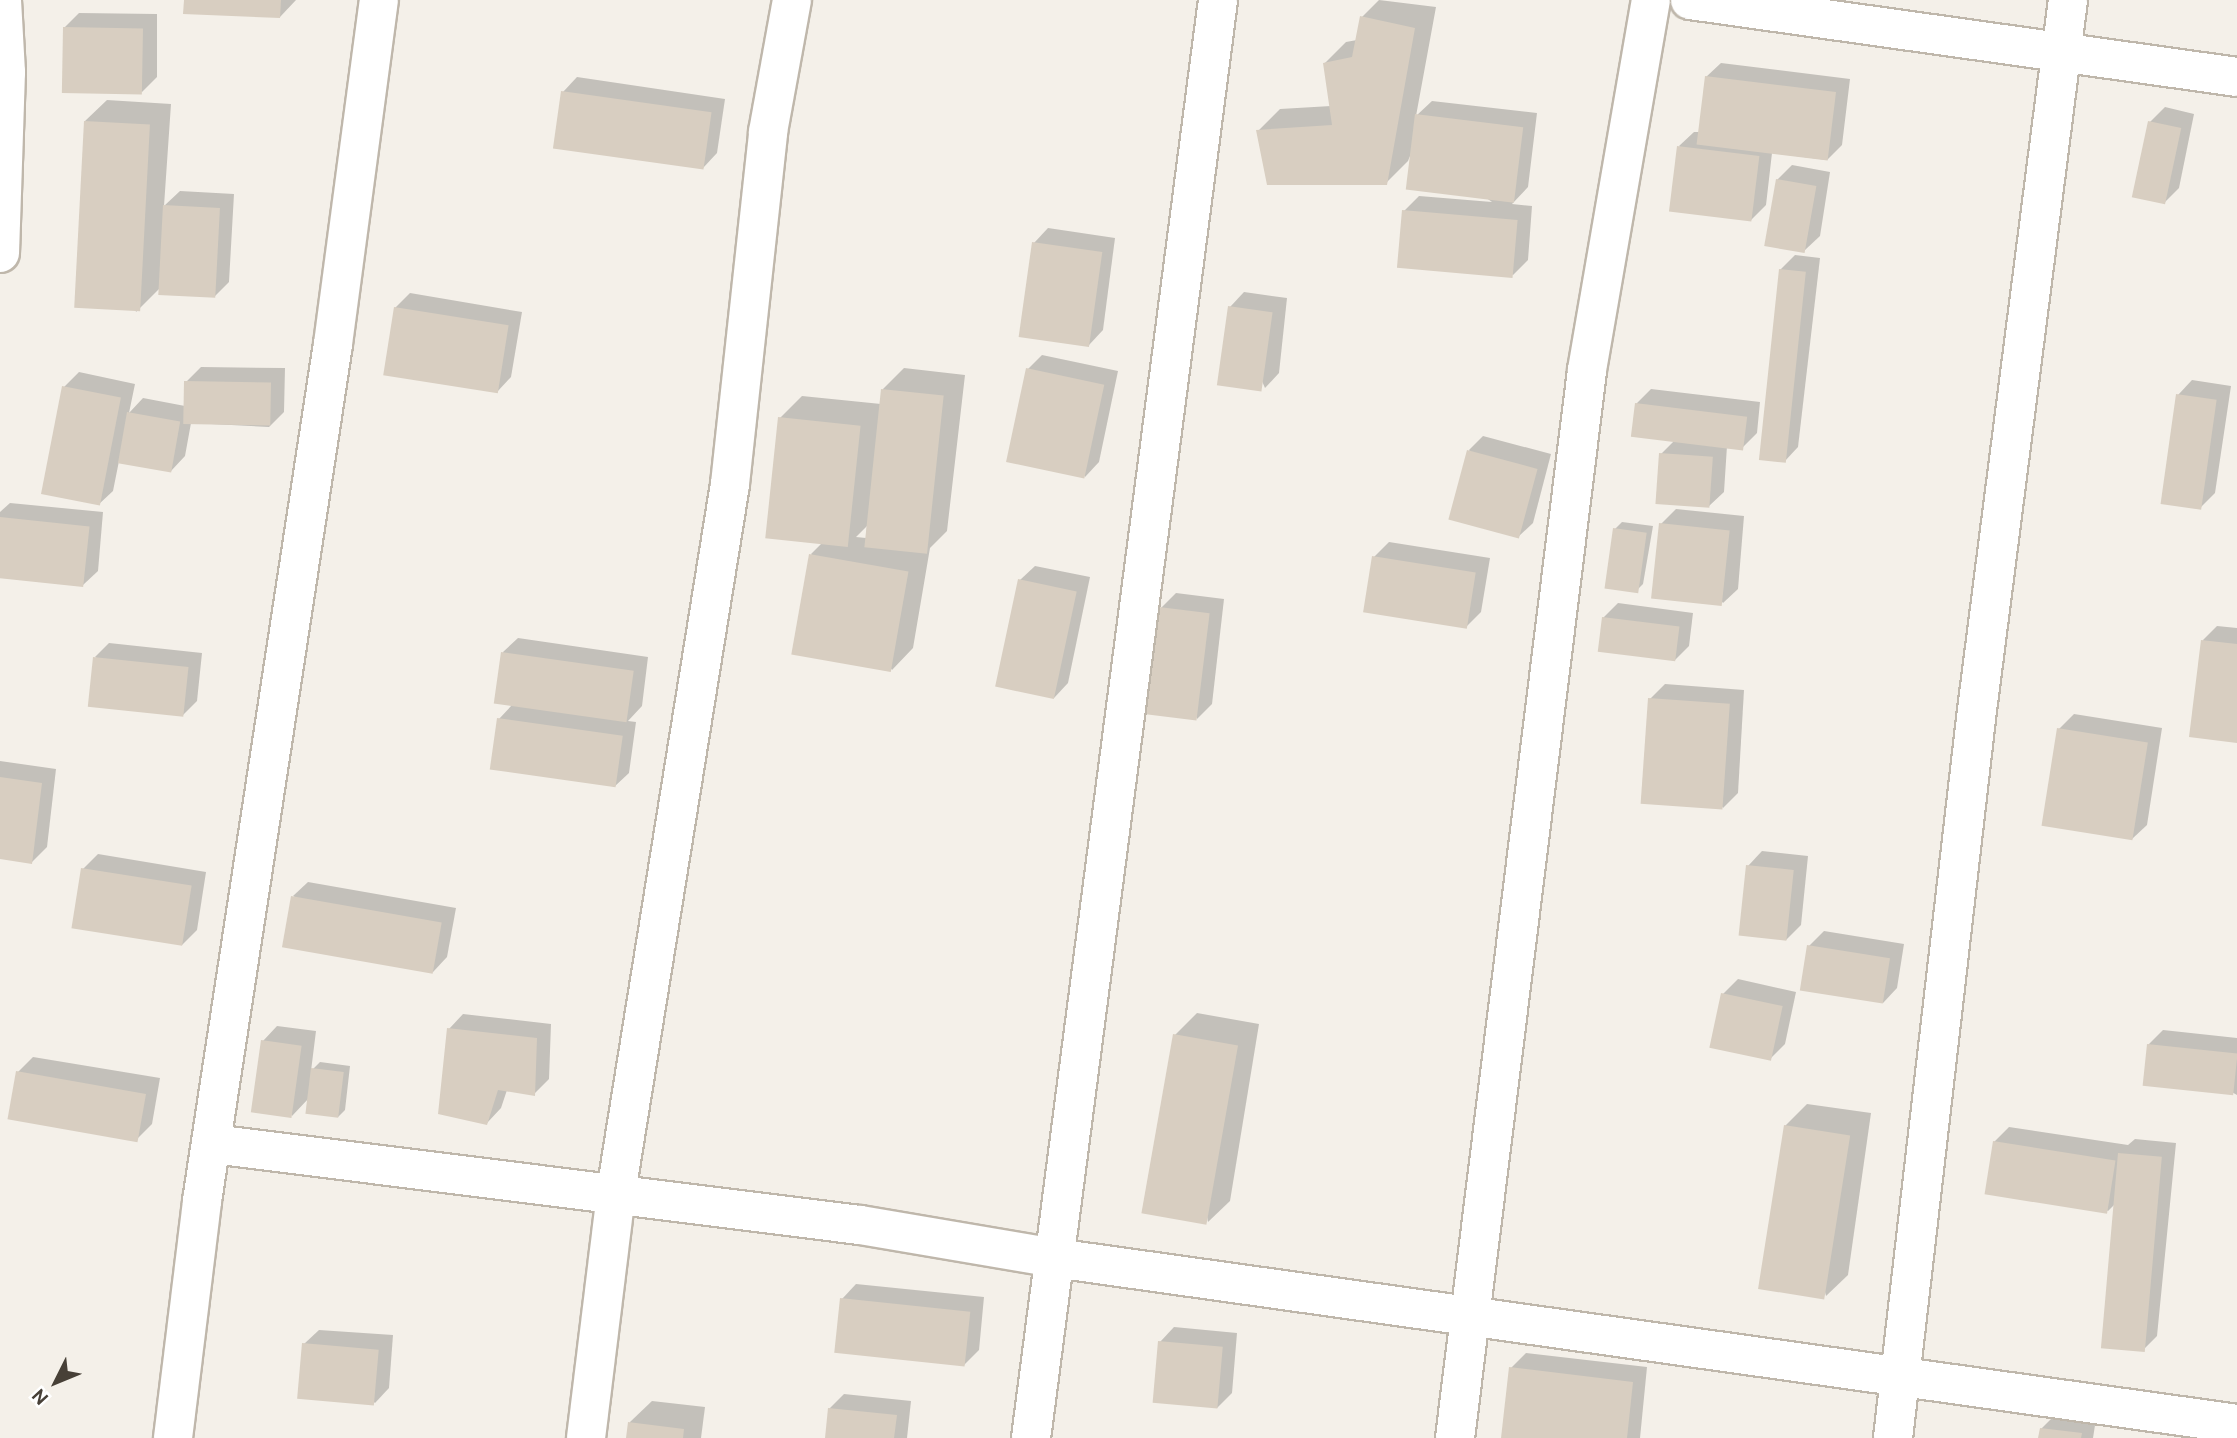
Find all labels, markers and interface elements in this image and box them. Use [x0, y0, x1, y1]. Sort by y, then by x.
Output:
north arrow [21, 1347, 91, 1417]
text: N [27, 1384, 53, 1409]

